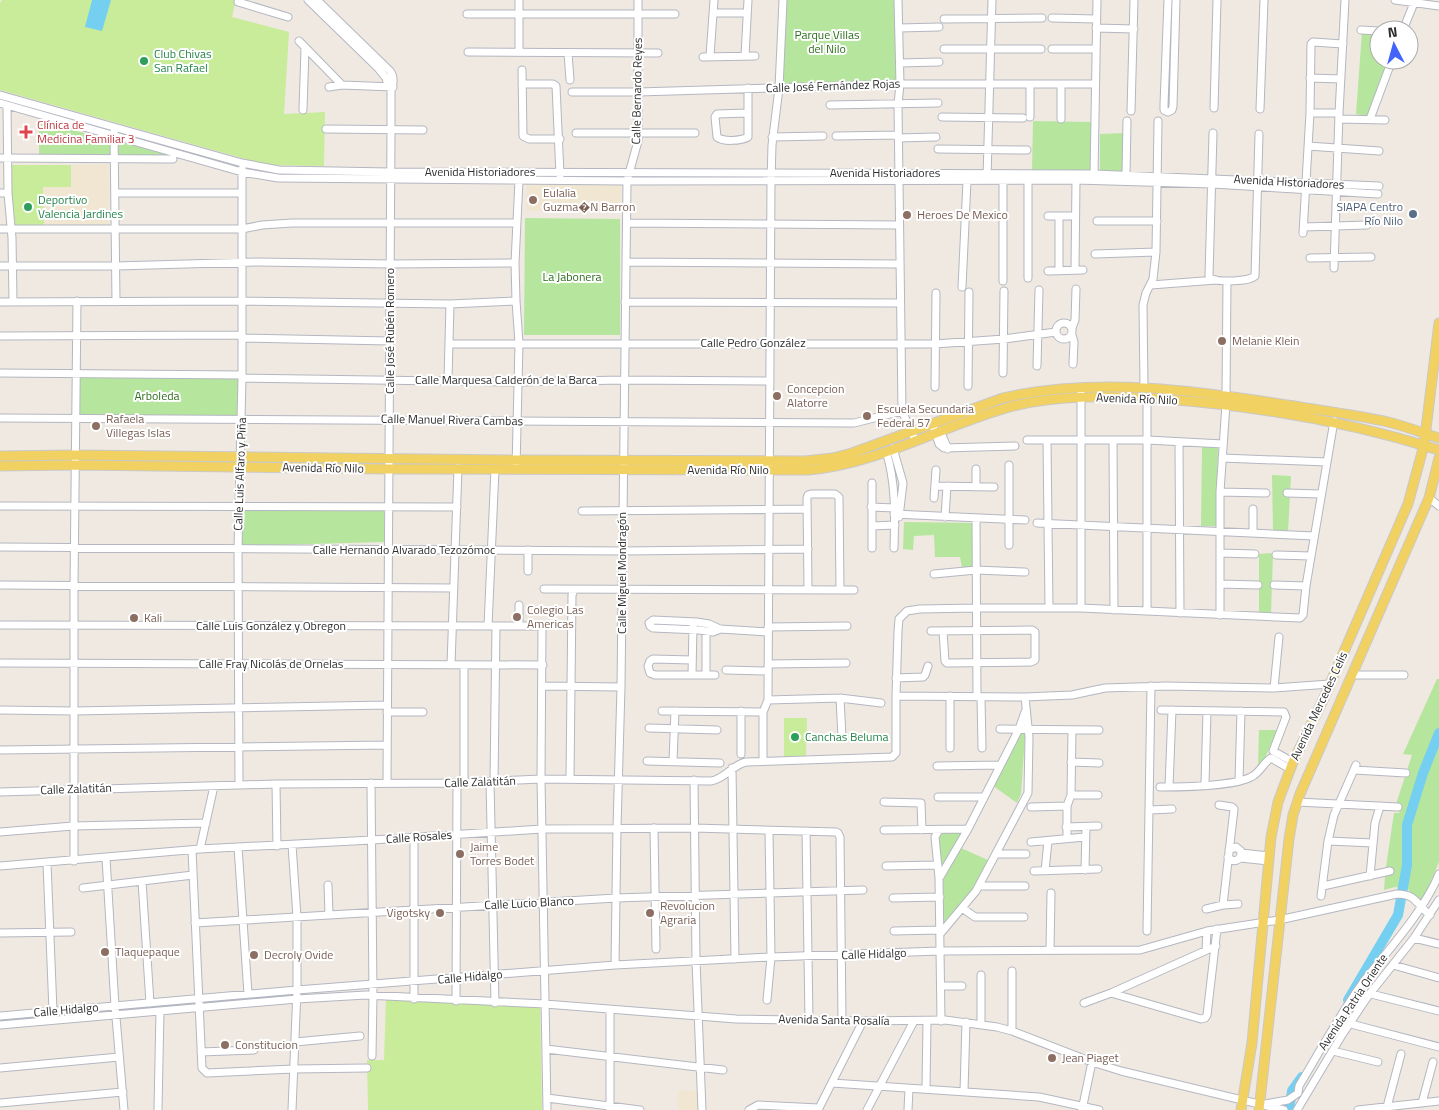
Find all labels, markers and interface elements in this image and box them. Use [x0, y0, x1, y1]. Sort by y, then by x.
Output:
north arrow [1369, 20, 1419, 70]
text: N [1387, 21, 1399, 43]
park label: Parque Villas del Nilo [794, 25, 860, 58]
street label: Calle Bernardo Reyes [626, 37, 647, 145]
place label: Club Chivas San Rafael [154, 44, 212, 77]
marker: Club Chivas San Rafael [138, 55, 150, 67]
street label: Calle José Fernández Rojas [766, 74, 901, 97]
place label: Clínica de Medicina Familiar 3 [37, 115, 135, 148]
marker: Clínica de Medicina Familiar 3 [19, 125, 33, 139]
street label: Avenida Historiadores [425, 162, 536, 181]
street label: Avenida Historiadores [830, 163, 941, 182]
street label: Avenida Historiadores [1233, 169, 1345, 194]
place label: Eulalia Guzma�N Barron [543, 183, 635, 216]
place label: Deportivo Valencia Jardines [38, 190, 123, 223]
marker: Eulalia Guzma�N Barron [527, 194, 539, 206]
place label: SIAPA Centro Río Nilo [1336, 197, 1403, 230]
marker: Deportivo Valencia Jardines [22, 201, 34, 213]
place label: Heroes De Mexico [917, 205, 1008, 224]
marker: SIAPA Centro Río Nilo [1407, 208, 1419, 220]
marker: Heroes De Mexico [901, 209, 913, 221]
park label: La Jabonera [542, 267, 602, 286]
street label: Calle José Rubén Romero [380, 268, 399, 394]
place label: Melanie Klein [1232, 331, 1299, 350]
street label: Calle Pedro González [700, 333, 806, 352]
marker: Melanie Klein [1216, 335, 1228, 347]
street label: Calle Marquesa Calderón de la Barca [415, 370, 597, 389]
place label: Concepcion Alatorre [787, 379, 844, 412]
park label: Arboleda [134, 386, 180, 405]
street label: Avenida Río Nilo [1096, 388, 1178, 409]
marker: Concepcion Alatorre [771, 390, 783, 402]
place label: Escuela Secundaria Federal 57 [877, 399, 974, 432]
place label: Rafaela Villegas Islas [106, 409, 171, 442]
street label: Calle Manuel Rivera Cambas [381, 409, 524, 430]
marker: Escuela Secundaria Federal 57 [861, 410, 873, 422]
street label: Calle Luis Alfaro y Piña [228, 417, 251, 531]
marker: Rafaela Villegas Islas [90, 420, 102, 432]
street label: Avenida Río Nilo [282, 457, 364, 478]
street label: Avenida Río Nilo [687, 460, 769, 479]
street label: Calle Miguel Mondragón [612, 512, 631, 634]
street label: Calle Hernando Alvarado Tezozómoc [313, 540, 495, 559]
place label: Colegio Las Americas [527, 600, 584, 633]
place label: Kali [144, 608, 162, 627]
marker: Colegio Las Americas [511, 611, 523, 623]
marker: Kali [128, 612, 140, 624]
street label: Calle Luis González y Obregon [196, 616, 346, 635]
street label: Avenida Mercedes Celis [1285, 648, 1352, 763]
street label: Calle Fray Nicolás de Ornelas [199, 654, 344, 673]
place label: Canchas Beluma [805, 727, 889, 746]
marker: Canchas Beluma [789, 731, 801, 743]
street label: Calle Zalatitán [444, 771, 516, 792]
street label: Calle Zalatitán [40, 778, 112, 799]
street label: Calle Rosales [385, 825, 453, 848]
place label: Jaime Torres Bodet [470, 837, 535, 870]
marker: Jaime Torres Bodet [454, 848, 466, 860]
street label: Calle Lucio Blanco [484, 891, 574, 914]
place label: Revolucion Agraria [660, 896, 715, 929]
place label: Vigotsky [387, 903, 430, 922]
marker: Vigotsky [434, 907, 446, 919]
marker: Revolucion Agraria [644, 907, 656, 919]
place label: Tlaquepaque [115, 942, 180, 961]
street label: Calle Hidalgo [841, 943, 907, 964]
place label: Decroly Ovide [264, 945, 333, 964]
marker: Tlaquepaque [99, 946, 111, 958]
marker: Decroly Ovide [248, 949, 260, 961]
street label: Avenida Patria Oriente [1313, 950, 1392, 1054]
street label: Calle Hidalgo [437, 964, 503, 989]
street label: Calle Hidalgo [33, 997, 99, 1022]
street label: Avenida Santa Rosalía [778, 1009, 890, 1030]
place label: Constitucion [235, 1035, 298, 1054]
marker: Constitucion [219, 1039, 231, 1051]
place label: Jean Piaget [1062, 1048, 1120, 1067]
marker: Jean Piaget [1046, 1052, 1058, 1064]

